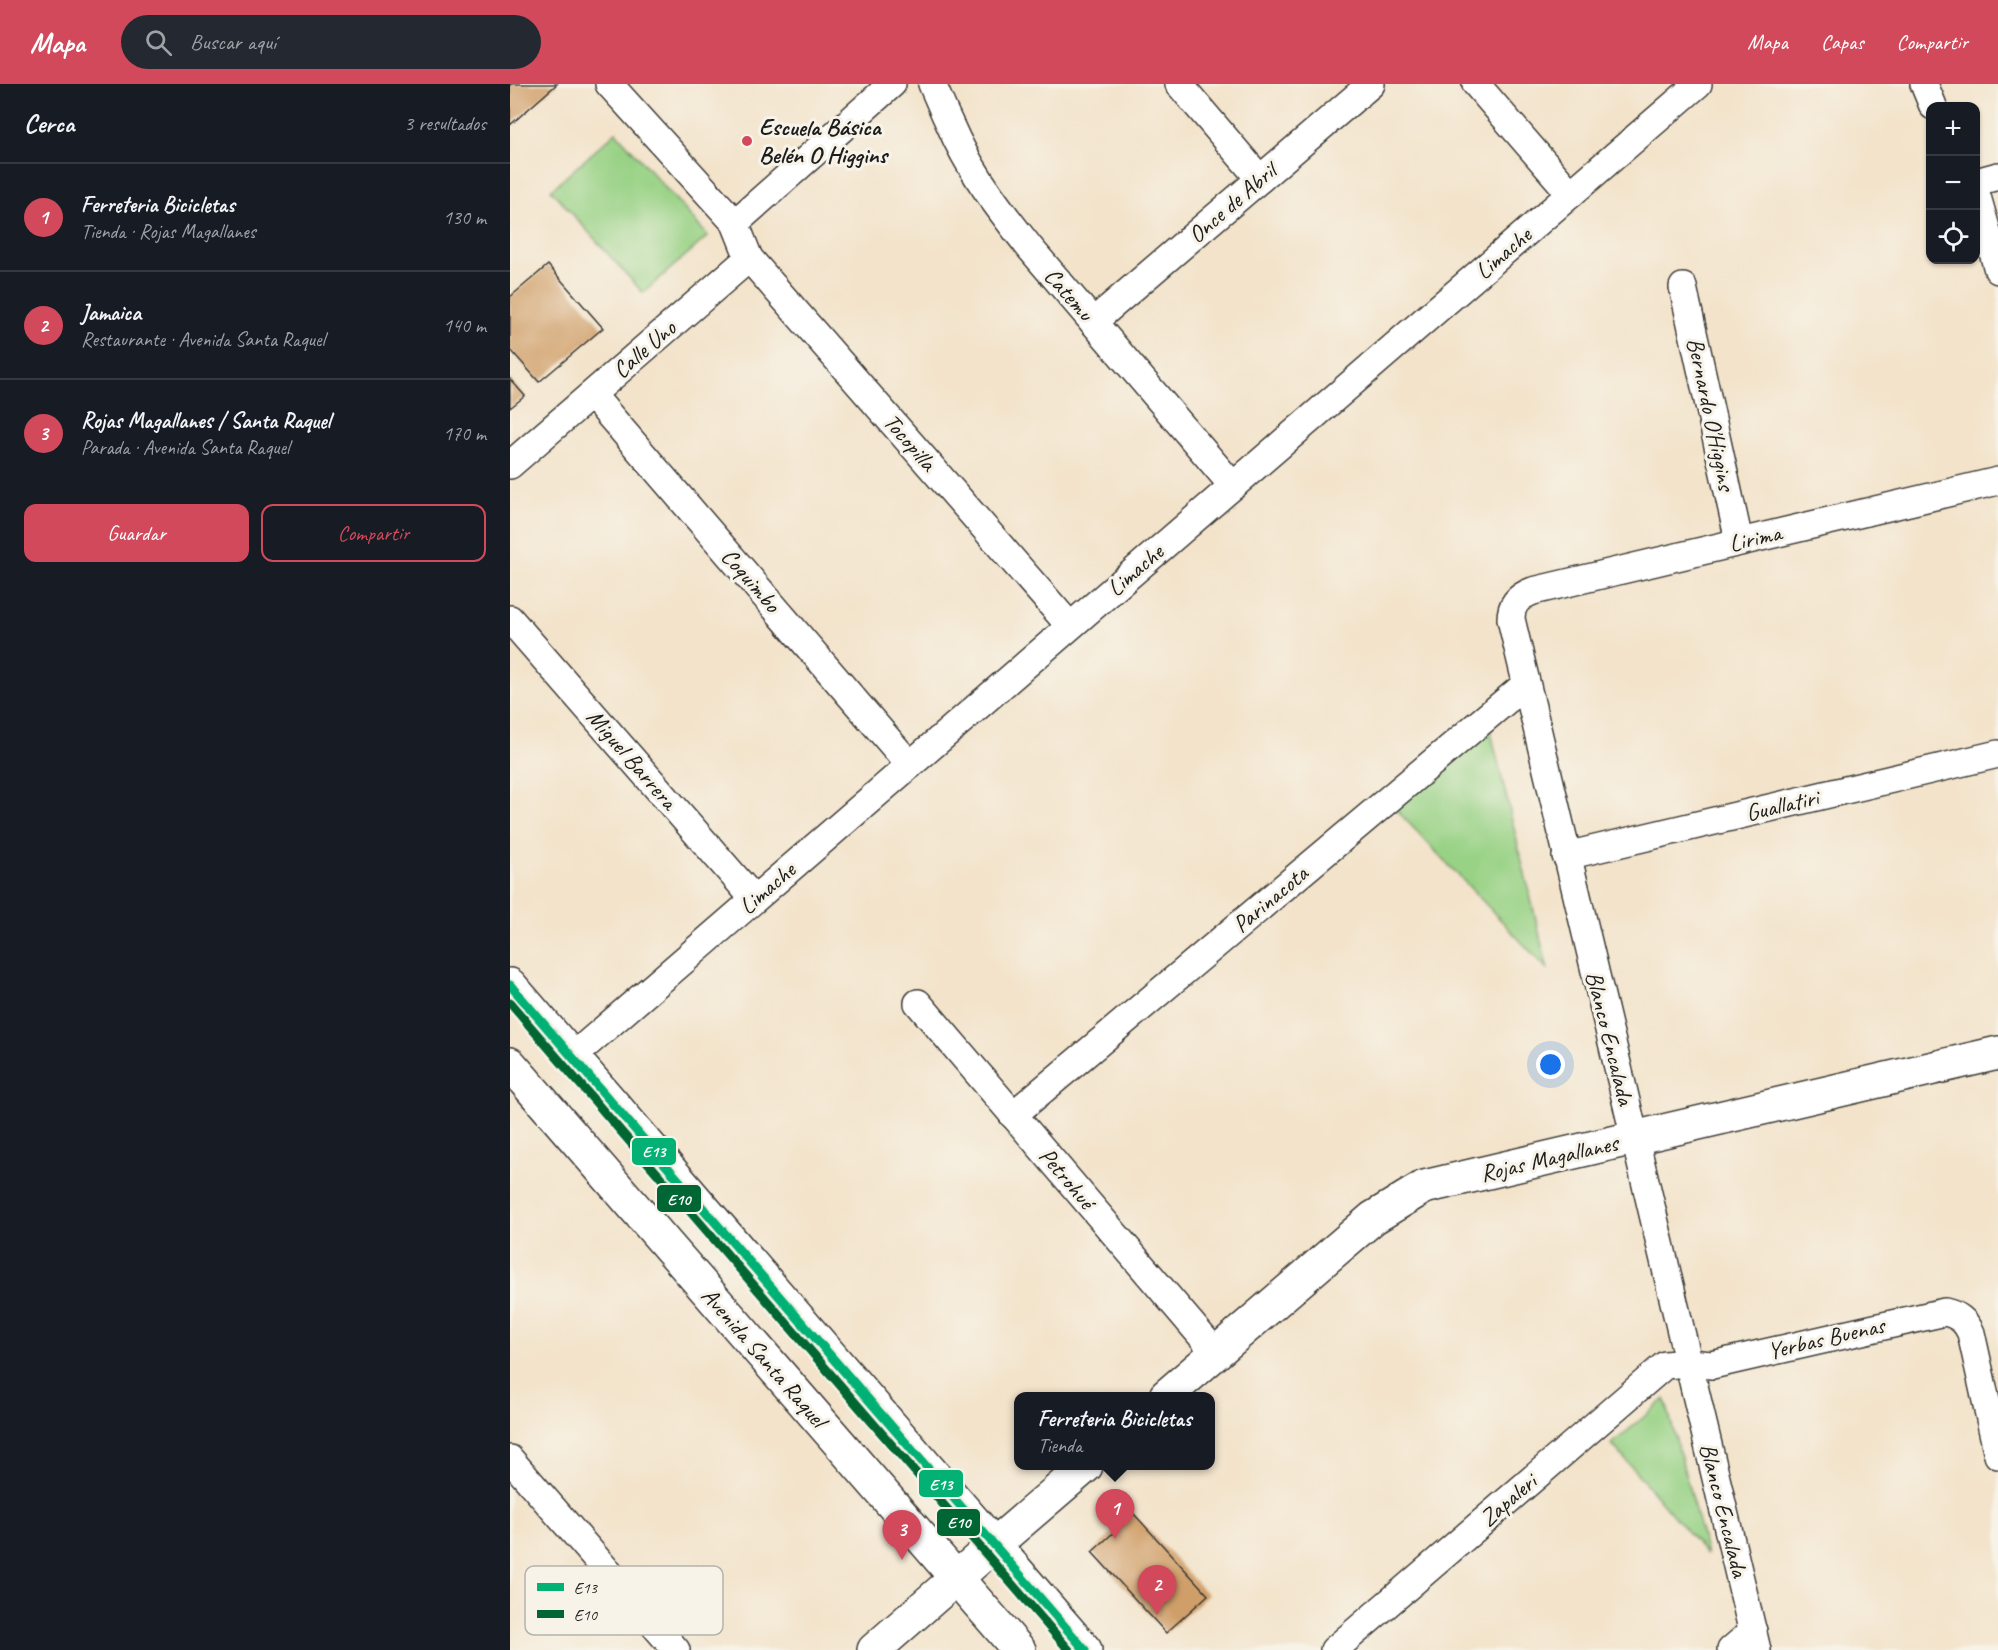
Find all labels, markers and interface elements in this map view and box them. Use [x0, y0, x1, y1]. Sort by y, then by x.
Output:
search box [121, 15, 541, 69]
text: Mapa [30, 25, 85, 60]
icon: search [142, 26, 175, 59]
text: Buscar aquí [190, 28, 276, 56]
text: Mapa [1747, 29, 1788, 55]
text: Capas [1821, 29, 1864, 55]
text: Compartir [1897, 29, 1968, 55]
map controls [1926, 102, 1980, 264]
button: + [1926, 102, 1980, 156]
text: Cerca [24, 107, 74, 140]
text: 3 resultados [404, 111, 486, 136]
place label: Escuela Básica Belén O Higgins [759, 112, 890, 170]
marker: Escuela Básica Belén O Higgins [740, 134, 754, 148]
street label: Once de Abril [1182, 154, 1285, 250]
button: − [1926, 156, 1980, 210]
text: Ferreteria Bicicletas [81, 191, 235, 219]
text: 1 [39, 205, 48, 230]
text: 130 m [443, 205, 486, 230]
button: locate [1926, 210, 1980, 264]
text: Tienda · Rojas Magallanes [81, 219, 256, 244]
street label: Limache [1469, 219, 1539, 286]
street label: Catemu [1038, 261, 1102, 329]
text: Jamaica [81, 299, 141, 327]
street label: Calle Uno [606, 312, 683, 385]
text: 2 [39, 313, 48, 338]
text: 140 m [443, 313, 486, 338]
text: Restaurante · Avenida Santa Raquel [81, 327, 325, 352]
street label: Bernardo O'Higgins [1680, 335, 1742, 496]
text: Rojas Magallanes / Santa Raquel [81, 407, 330, 435]
street label: Tocopilla [877, 407, 944, 478]
text: 3 [39, 421, 48, 446]
text: 170 m [443, 421, 486, 446]
text: Parada · Avenida Santa Raquel [81, 435, 289, 460]
button: Guardar [24, 504, 249, 562]
button: Compartir [261, 504, 486, 562]
street label: Lirima [1726, 517, 1786, 559]
street label: Limache [1101, 536, 1171, 603]
street label: Coquimbo [715, 542, 788, 620]
street label: Miguel Barrera [580, 703, 685, 817]
street label: Guallatiri [1743, 782, 1824, 828]
street label: Limache [733, 854, 803, 921]
street label: Parinacota [1226, 858, 1315, 939]
street label: Blanco Encalada [1579, 968, 1641, 1109]
your location [1536, 1050, 1565, 1079]
street label: Rojas Magallanes [1477, 1127, 1623, 1188]
line badge: E13 [631, 1137, 677, 1166]
street label: Petrohué [1033, 1141, 1104, 1218]
text: E13 [643, 1142, 667, 1162]
line badge: E10 [656, 1184, 702, 1213]
text: E10 [668, 1190, 692, 1210]
street label: Avenida Santa Raquel [695, 1281, 836, 1436]
street label: Yerbas Buenas [1765, 1310, 1889, 1366]
popup [1014, 1392, 1215, 1470]
text: Ferreteria Bicicletas [1038, 1405, 1191, 1433]
text: Tienda [1038, 1433, 1082, 1458]
street label: Blanco Encalada [1693, 1440, 1755, 1581]
street label: Zapaleri [1473, 1465, 1545, 1533]
line badge: E13 [918, 1469, 964, 1498]
text: E13 [930, 1475, 954, 1495]
pin: 1 [1096, 1490, 1134, 1539]
line badge: E10 [936, 1508, 981, 1537]
pin: 3 [882, 1510, 922, 1560]
text: E10 [948, 1513, 972, 1533]
legend [525, 1566, 723, 1635]
pin: 2 [1138, 1566, 1176, 1615]
text: E13 [574, 1578, 599, 1598]
text: E10 [574, 1605, 599, 1625]

